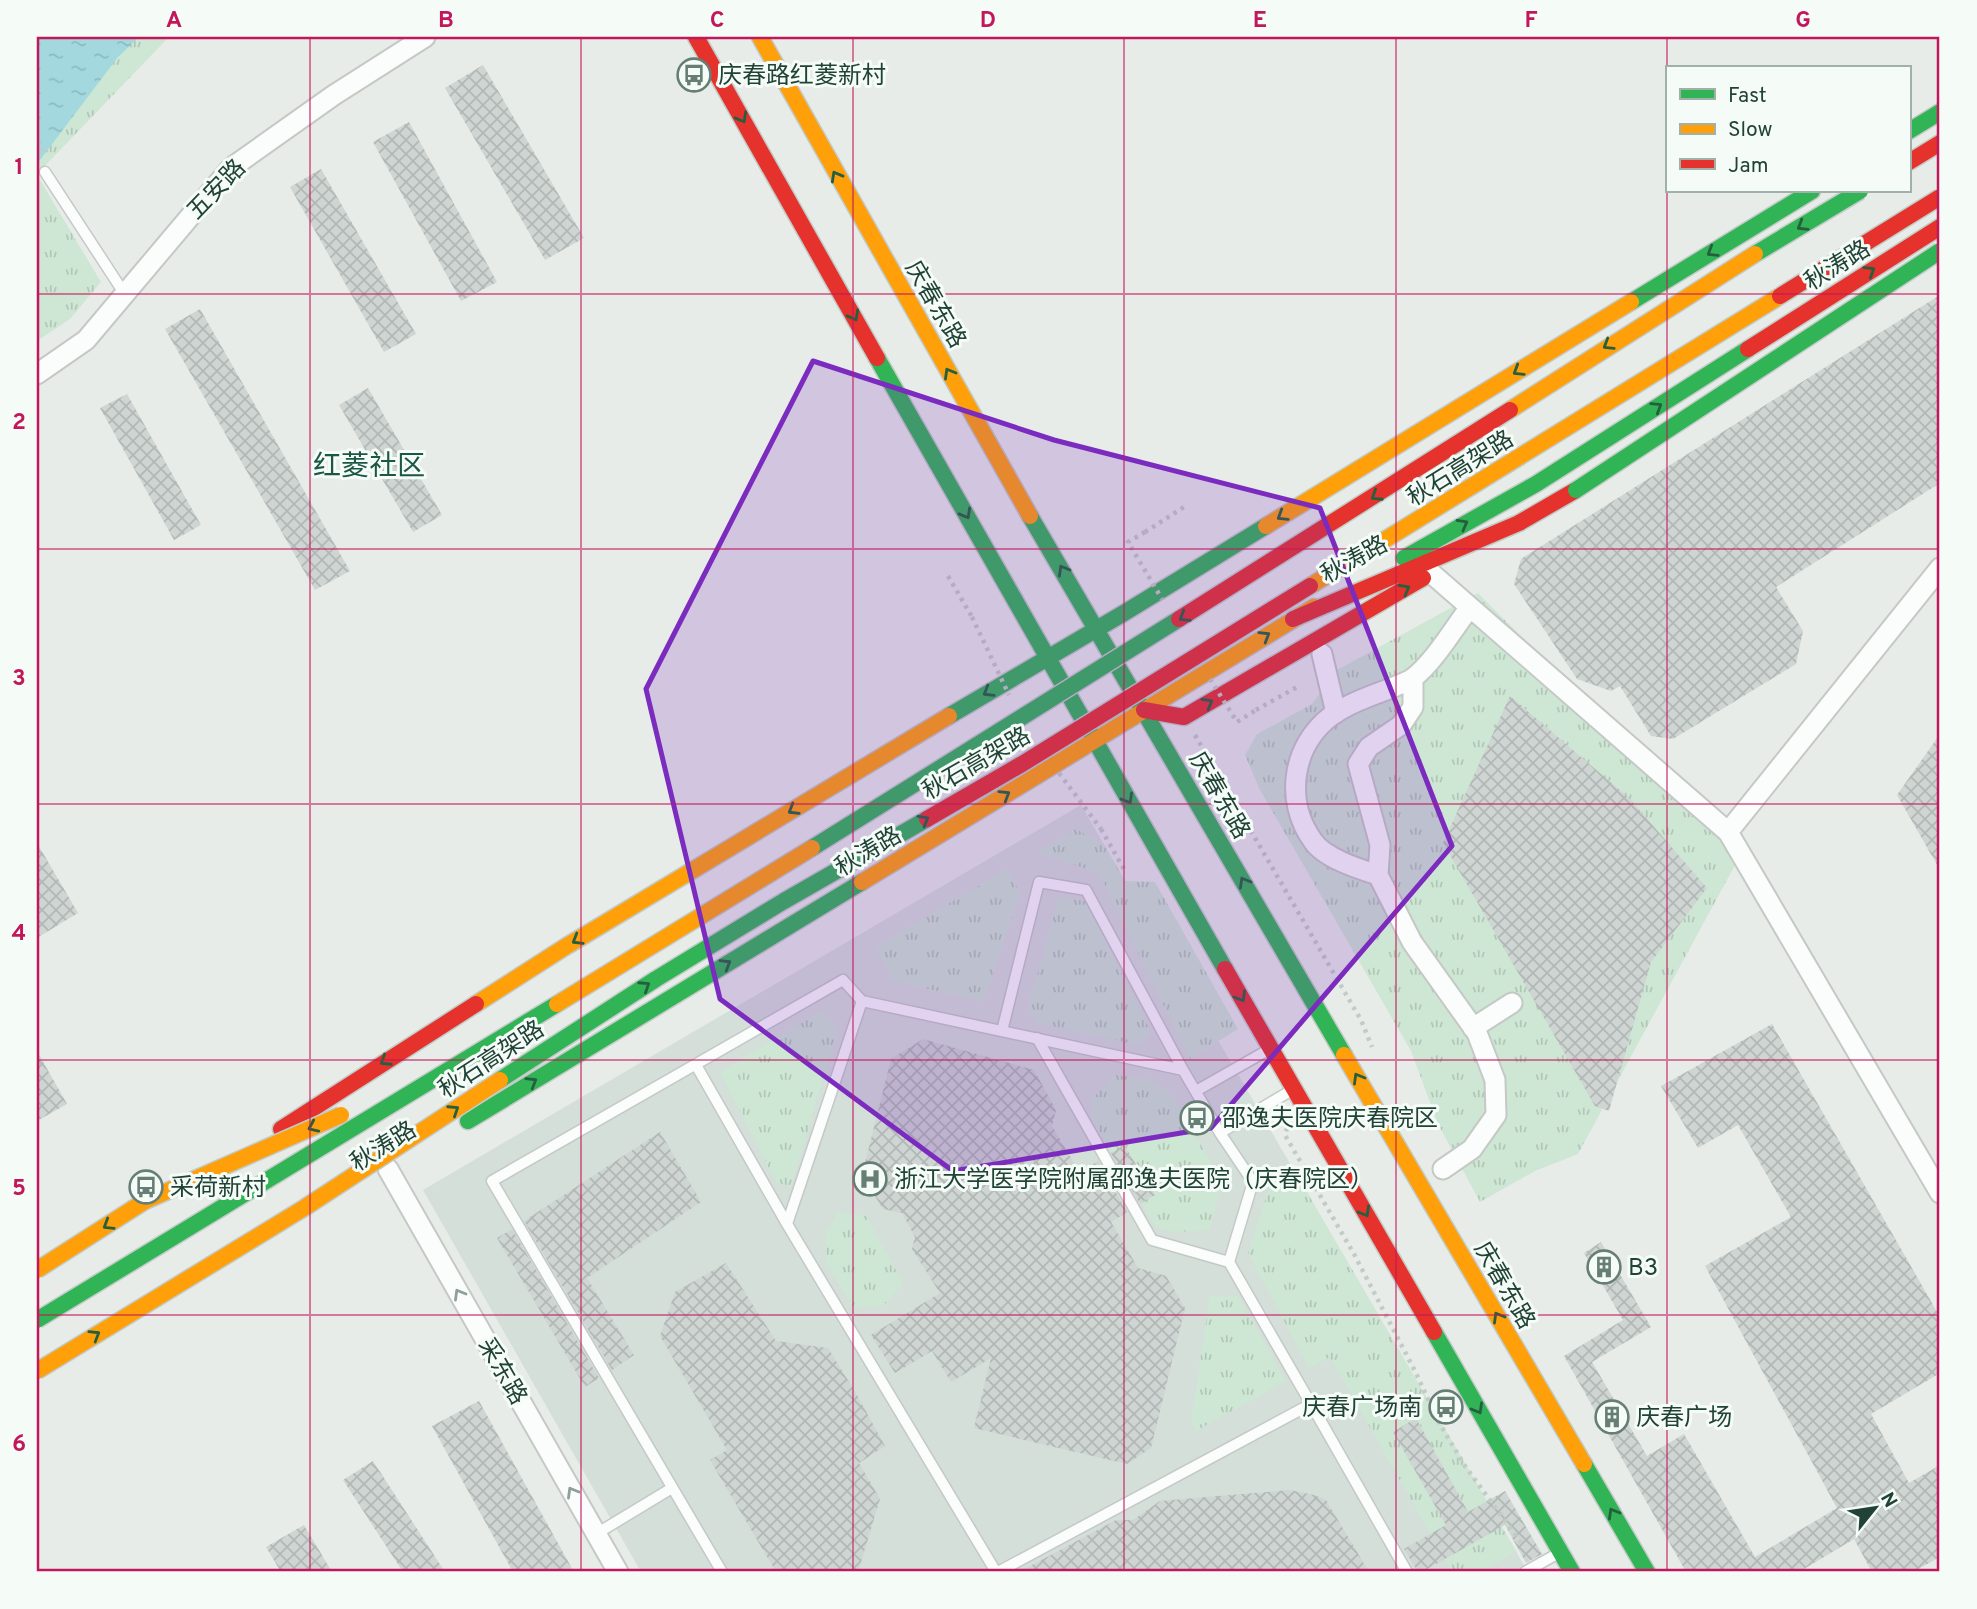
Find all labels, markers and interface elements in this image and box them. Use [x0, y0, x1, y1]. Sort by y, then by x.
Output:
text: A [166, 7, 182, 36]
text: B [438, 7, 454, 36]
text: C [710, 7, 724, 36]
text: D [980, 7, 996, 36]
text: E [1253, 7, 1267, 36]
text: F [1524, 7, 1538, 36]
text: G [1795, 7, 1811, 36]
bus stop icon: 庆春路红菱新村 [675, 56, 713, 94]
place label: 庆春路红菱新村 [718, 62, 886, 92]
legend [1666, 66, 1910, 192]
text: Fast [1728, 83, 1767, 110]
one-way arrow [734, 110, 747, 123]
text: Slow [1728, 117, 1773, 144]
text: Jam [1728, 153, 1769, 180]
text: 1 [14, 154, 24, 183]
street label: 五安路 [182, 154, 253, 227]
one-way arrow [831, 170, 845, 183]
one-way arrow [1796, 217, 1809, 230]
street label: 秋涛路 [1800, 235, 1877, 298]
one-way arrow [1706, 244, 1719, 257]
street label: 庆春东路 [897, 256, 971, 354]
one-way arrow [1862, 267, 1875, 280]
one-way arrow [846, 308, 859, 321]
one-way arrow [1603, 337, 1616, 350]
one-way arrow [1513, 363, 1526, 376]
one-way arrow [945, 368, 958, 381]
one-way arrow [1650, 402, 1663, 415]
text: 2 [12, 409, 26, 438]
street label: 秋石高架路 [1402, 425, 1520, 514]
district label: 红菱社区 [313, 450, 425, 486]
one-way arrow [1371, 487, 1384, 500]
one-way arrow [957, 506, 970, 519]
one-way arrow [1277, 507, 1290, 520]
one-way arrow [1456, 519, 1468, 533]
street label: 秋涛路 [1316, 530, 1394, 591]
one-way arrow [1058, 565, 1071, 578]
one-way arrow [1397, 584, 1410, 597]
one-way arrow [1178, 608, 1191, 621]
one-way arrow [1257, 632, 1270, 645]
text: 3 [12, 665, 26, 694]
one-way arrow [982, 684, 995, 697]
one-way arrow [1201, 698, 1213, 711]
street label: 秋石高架路 [918, 722, 1036, 808]
street label: 庆春东路 [1181, 747, 1255, 845]
one-way arrow [997, 790, 1010, 803]
one-way arrow [1120, 792, 1133, 805]
one-way arrow [787, 801, 800, 814]
one-way arrow [917, 815, 930, 828]
street label: 秋涛路 [830, 821, 908, 884]
one-way arrow [1239, 876, 1252, 889]
text: 4 [12, 920, 26, 949]
one-way arrow [572, 931, 585, 944]
one-way arrow [719, 959, 732, 972]
one-way arrow [637, 982, 650, 995]
one-way arrow [1233, 989, 1246, 1002]
street label: 秋石高架路 [434, 1015, 551, 1106]
one-way arrow [380, 1053, 393, 1066]
one-way arrow [1354, 1073, 1367, 1086]
one-way arrow [524, 1077, 537, 1090]
bus stop icon: 邵逸夫医院庆春院区 [1178, 1099, 1216, 1137]
one-way arrow [446, 1105, 459, 1118]
place label: 邵逸夫医院庆春院区 [1222, 1105, 1438, 1135]
street label: 秋涛路 [346, 1116, 423, 1179]
one-way arrow [308, 1119, 321, 1133]
hospital icon: 浙江大学医学院附属邵逸夫医院（庆春院区） [851, 1160, 889, 1198]
place label: 浙江大学医学院附属邵逸夫医院（庆春院区） [894, 1166, 1374, 1196]
bus stop icon: 采荷新村 [127, 1168, 165, 1206]
place label: 采荷新村 [170, 1174, 266, 1204]
text: 5 [12, 1175, 26, 1204]
one-way arrow [1357, 1205, 1370, 1217]
one-way arrow [103, 1216, 116, 1229]
street label: 庆春东路 [1466, 1237, 1540, 1335]
building icon: B3 [1585, 1248, 1623, 1286]
place label: B3 [1628, 1254, 1658, 1284]
one-way arrow [454, 1288, 467, 1301]
one-way arrow [1493, 1311, 1506, 1324]
one-way arrow [87, 1330, 100, 1343]
street label: 采东路 [470, 1333, 532, 1411]
bus stop icon: 庆春广场南 [1427, 1388, 1465, 1426]
place label: 庆春广场南 [1302, 1394, 1422, 1424]
building icon: 庆春广场 [1593, 1398, 1631, 1436]
one-way arrow [1470, 1402, 1483, 1415]
place label: 庆春广场 [1636, 1404, 1732, 1434]
text: 6 [12, 1431, 26, 1460]
north arrow [1840, 1472, 1910, 1542]
one-way arrow [567, 1486, 580, 1499]
text: N [1874, 1489, 1902, 1512]
one-way arrow [1608, 1508, 1621, 1521]

